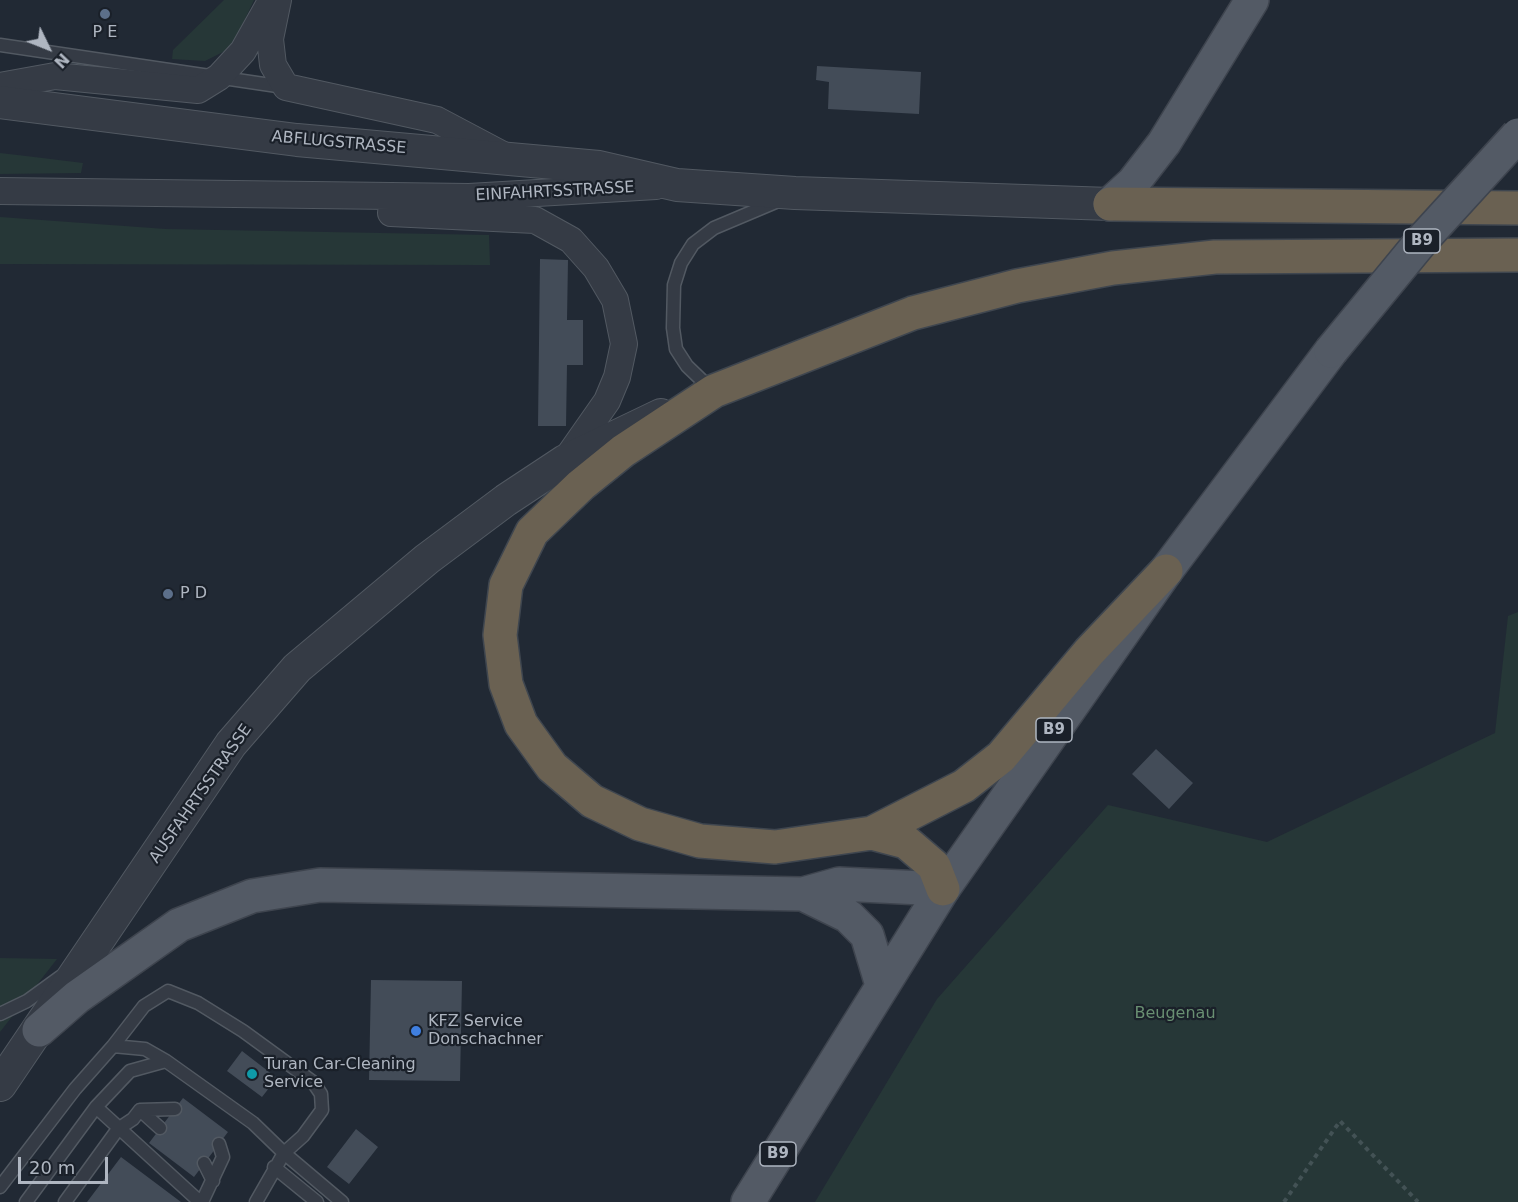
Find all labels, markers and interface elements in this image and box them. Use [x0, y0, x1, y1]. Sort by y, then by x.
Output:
marker: P E [98, 7, 112, 21]
north arrow [18, 18, 78, 78]
place label: P E [93, 23, 117, 43]
text: N [50, 49, 73, 72]
street label: ABFLUGSTRASSE [271, 128, 407, 158]
street label: EINFAHRTSSTRASSE [475, 178, 635, 206]
road number: B9 [1404, 229, 1440, 253]
place label: P D [180, 584, 207, 604]
marker: P D [161, 587, 175, 601]
road number: B9 [1036, 718, 1072, 742]
street label: AUSFAHRTSSTRASSE [146, 721, 256, 867]
park label: Beugenau [1134, 1004, 1216, 1024]
place label: KFZ Service Donschachner [428, 1012, 543, 1050]
marker: KFZ Service Donschachner [409, 1024, 423, 1038]
place label: Turan Car-Cleaning Service [264, 1055, 416, 1093]
marker: Turan Car-Cleaning Service [245, 1067, 259, 1081]
road number: B9 [760, 1142, 796, 1166]
scale bar [21, 1145, 111, 1183]
text: 20 m [29, 1157, 75, 1178]

